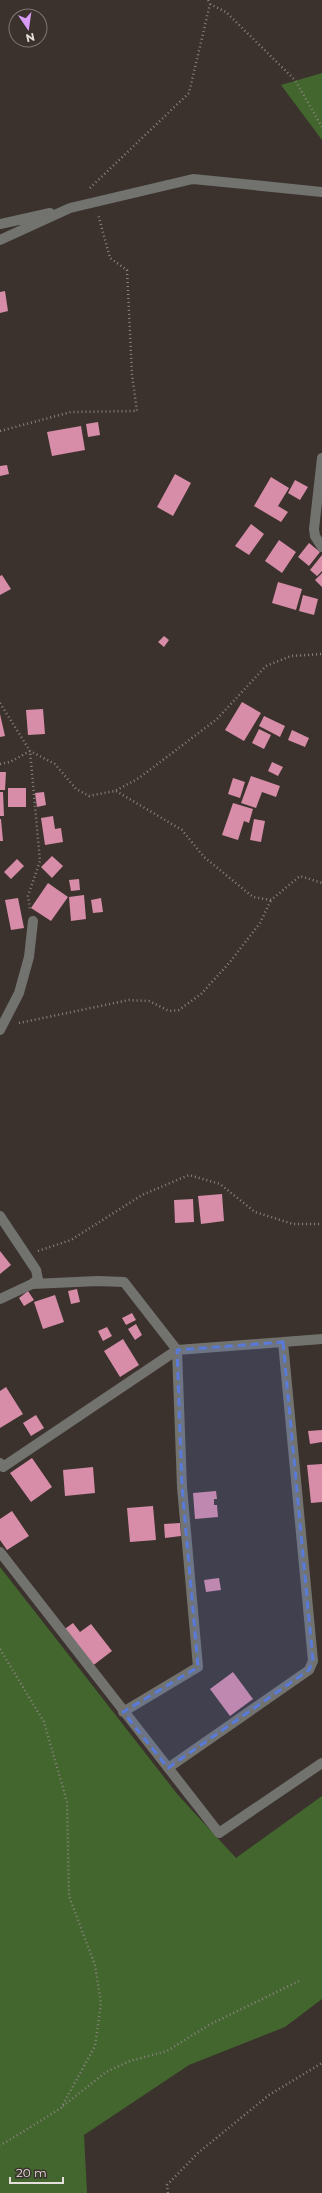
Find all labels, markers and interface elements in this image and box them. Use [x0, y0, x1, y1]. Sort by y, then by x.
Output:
north arrow [8, 8, 48, 48]
text: N [24, 30, 36, 46]
scale bar [10, 2159, 63, 2185]
text: 20 m [16, 2165, 47, 2180]

